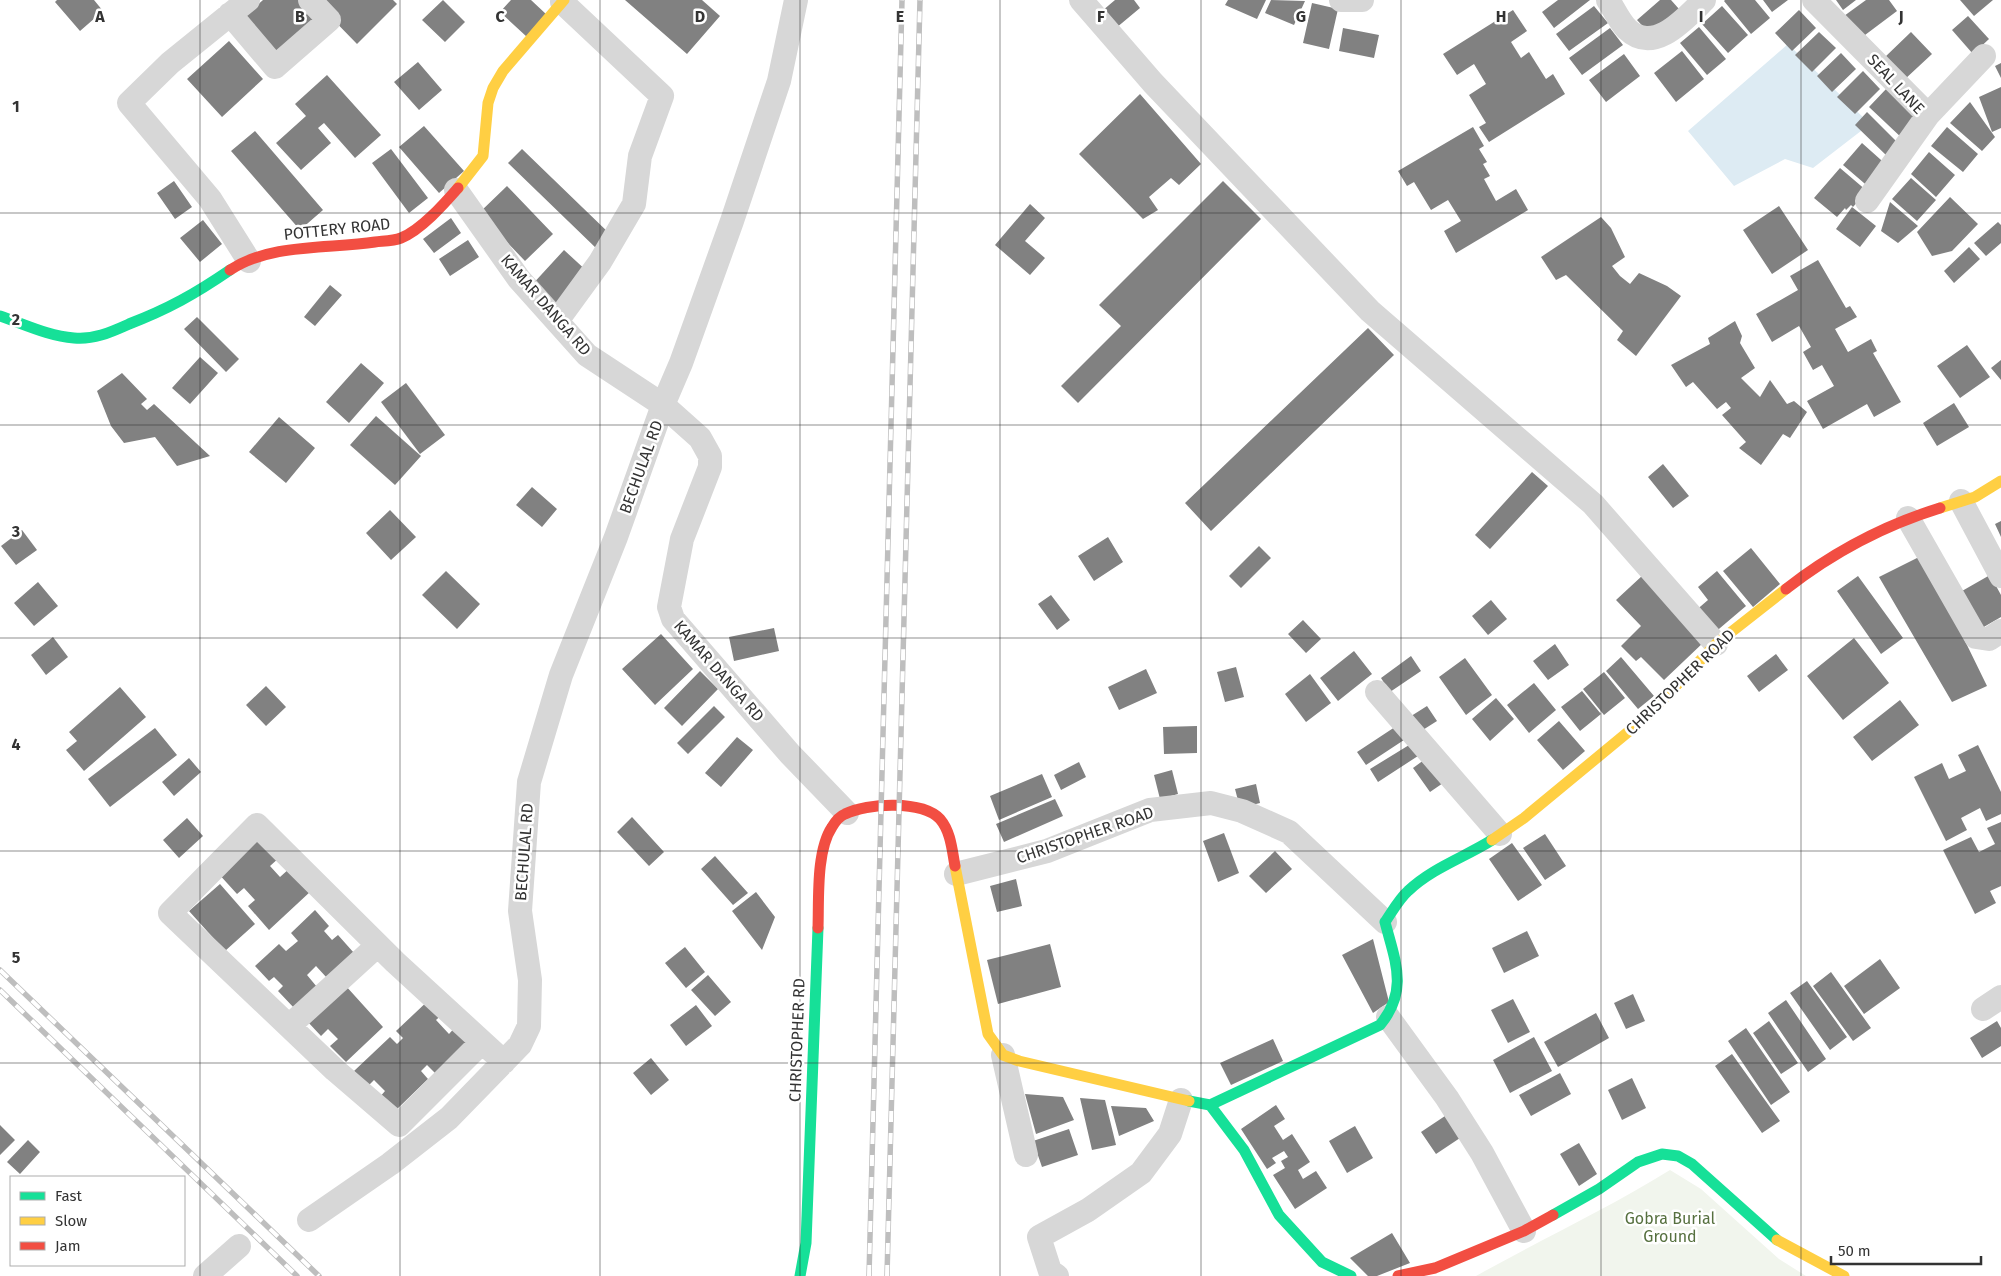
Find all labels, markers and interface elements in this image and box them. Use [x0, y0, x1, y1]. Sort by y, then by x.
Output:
text: A [94, 7, 105, 26]
text: B [295, 7, 305, 26]
text: C [495, 7, 505, 26]
text: D [695, 7, 705, 26]
text: E [896, 7, 904, 26]
text: F [1097, 7, 1105, 26]
text: G [1296, 7, 1306, 26]
text: H [1496, 7, 1506, 26]
text: I [1699, 7, 1703, 26]
text: J [1897, 7, 1904, 26]
street label: SEAL LANE [1863, 50, 1929, 118]
text: 1 [12, 97, 20, 116]
street label: POTTERY ROAD [283, 214, 391, 244]
street label: KAMAR DANGA RD [497, 251, 595, 359]
text: 2 [12, 310, 20, 329]
street label: BECHULAL RD [615, 418, 667, 516]
text: 3 [11, 522, 20, 541]
street label: KAMAR DANGA RD [670, 617, 768, 725]
street label: CHRISTOPHER ROAD [1622, 625, 1738, 739]
text: 4 [11, 735, 21, 754]
street label: BECHULAL RD [511, 803, 537, 901]
street label: CHRISTOPHER ROAD [1014, 803, 1156, 867]
text: 5 [12, 948, 21, 967]
street label: CHRISTOPHER RD [785, 978, 809, 1102]
legend [10, 1176, 185, 1266]
text: Fast [55, 1187, 82, 1205]
park label: Gobra Burial Ground [1625, 1209, 1716, 1246]
text: Slow [55, 1212, 87, 1230]
scale bar [1831, 1234, 1981, 1266]
text: Jam [55, 1237, 81, 1255]
text: 50 m [1838, 1242, 1871, 1260]

